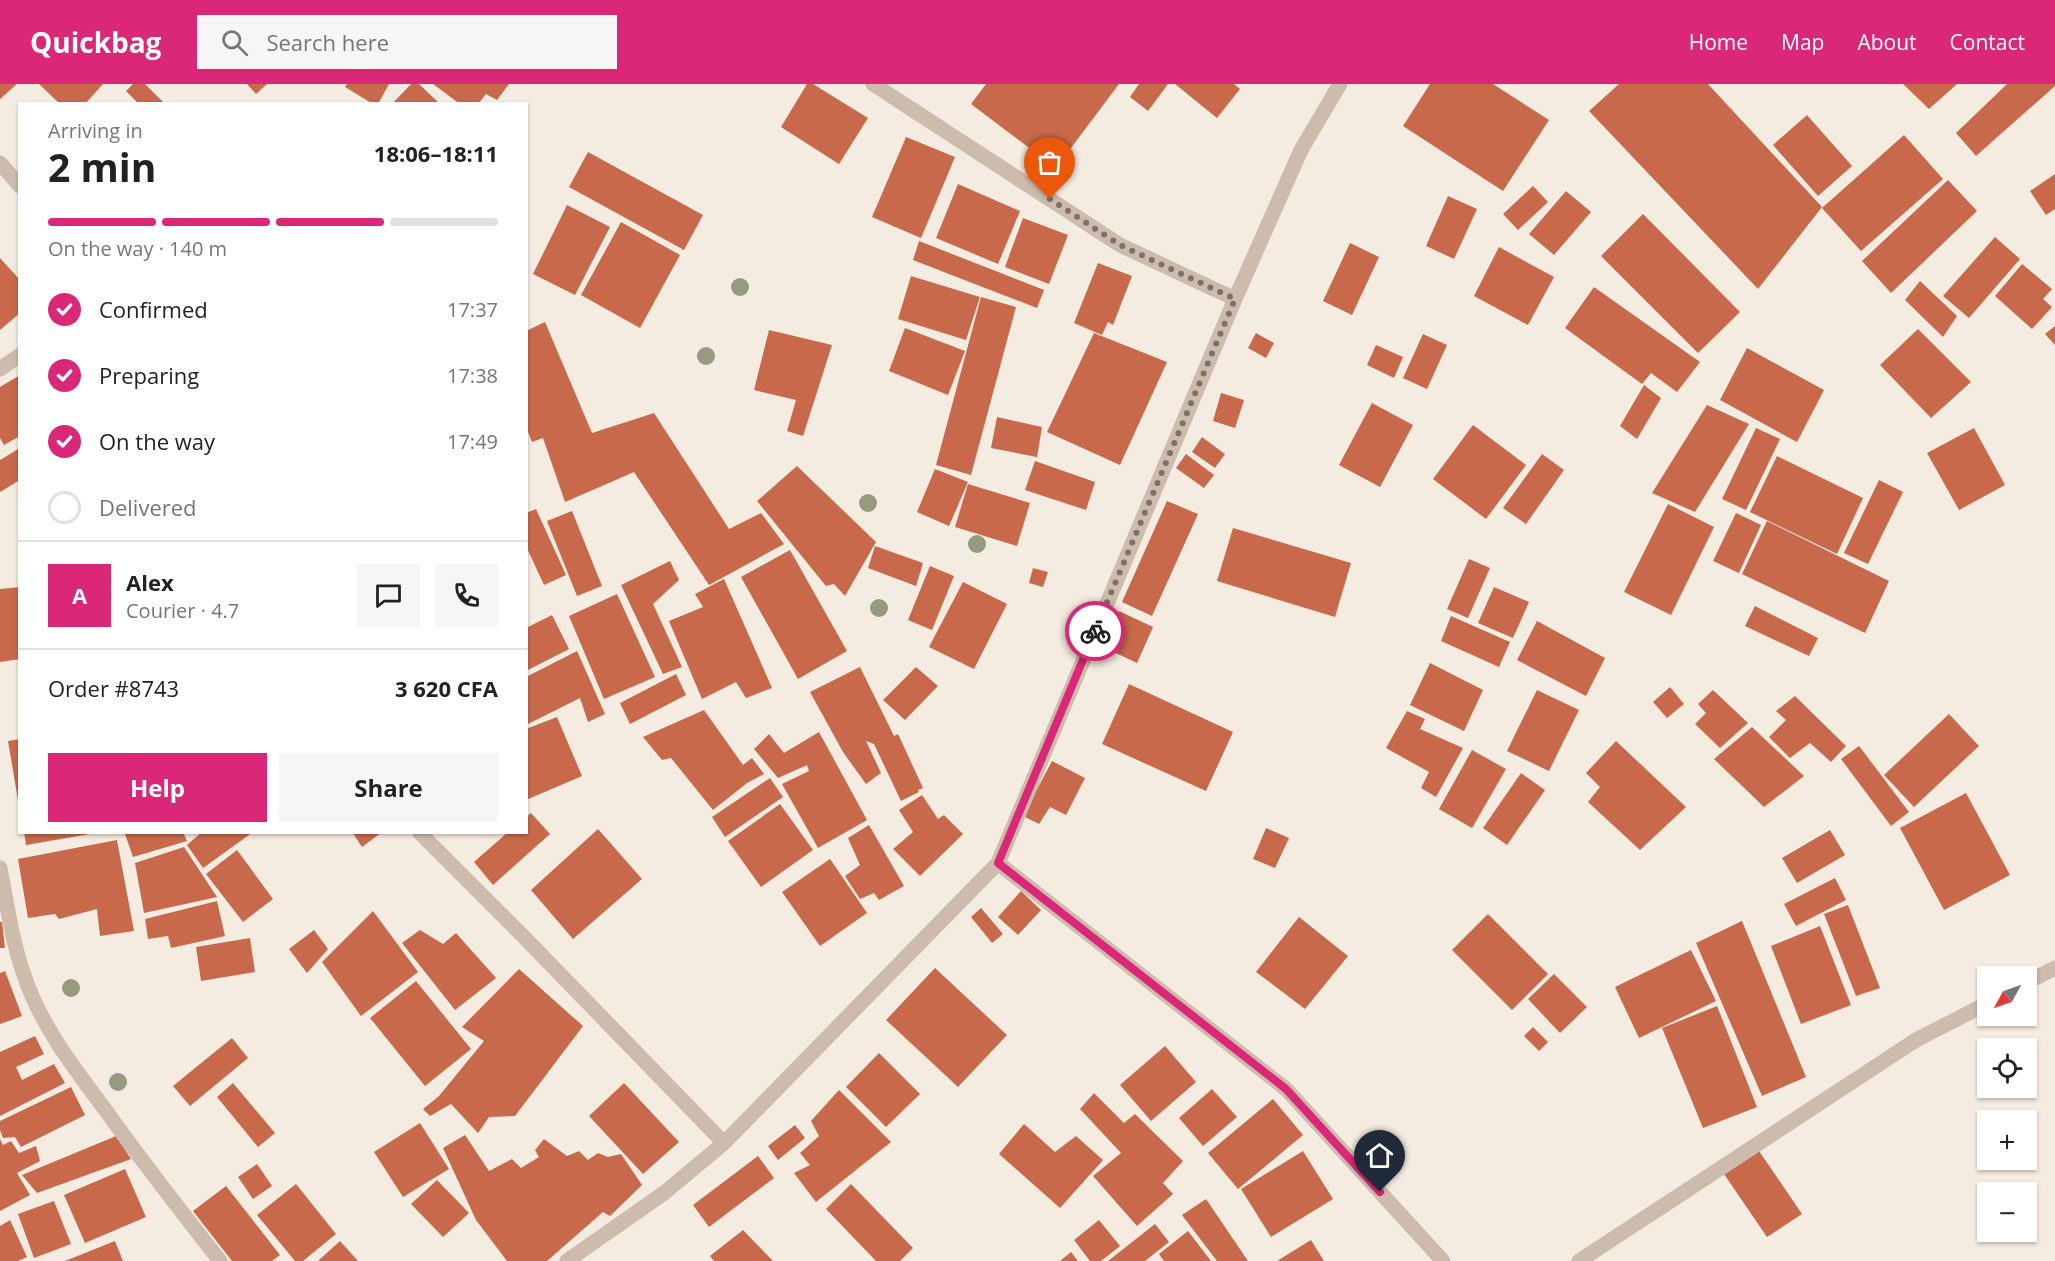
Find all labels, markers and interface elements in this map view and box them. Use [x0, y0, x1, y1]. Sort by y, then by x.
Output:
search box [197, 15, 617, 69]
text: Quickbag [30, 23, 161, 61]
icon: search [218, 26, 251, 59]
text: Search here [266, 27, 389, 57]
text: Home [1689, 28, 1748, 56]
text: Map [1781, 28, 1824, 56]
text: About [1857, 28, 1917, 56]
text: Contact [1950, 28, 2025, 56]
text: Arriving in [48, 117, 143, 144]
pin [1024, 137, 1075, 199]
text: 18:06–18:11 [374, 138, 498, 168]
text: 2 min [48, 140, 156, 193]
icon: bag [1033, 146, 1066, 179]
text: On the way · 140 m [48, 235, 227, 262]
icon: check [48, 293, 81, 326]
text: Confirmed [99, 294, 208, 324]
text: 17:37 [447, 296, 498, 323]
icon: check [48, 359, 81, 392]
text: Preparing [99, 360, 199, 390]
text: 17:38 [447, 362, 498, 389]
icon: check [48, 425, 81, 458]
text: On the way [99, 426, 215, 456]
text: 17:49 [447, 428, 498, 455]
text: Delivered [99, 492, 197, 522]
button: chat [357, 564, 420, 627]
button: phone [435, 564, 498, 627]
text: Alex [126, 567, 174, 597]
text: A [72, 580, 87, 610]
text: Courier · 4.7 [126, 597, 239, 624]
courier [1065, 601, 1125, 661]
icon: bike [1079, 615, 1112, 648]
text: Order #8743 [48, 673, 179, 703]
text: 3 620 CFA [395, 673, 498, 703]
button: Help [48, 753, 267, 822]
button: Share [279, 753, 498, 822]
north arrow [1977, 966, 2037, 1026]
map controls [1977, 966, 2037, 1242]
button: locate [1977, 1038, 2037, 1098]
button: + [1977, 1110, 2037, 1170]
pin [1354, 1130, 1405, 1192]
icon: home [1363, 1139, 1396, 1172]
button: − [1977, 1182, 2037, 1242]

